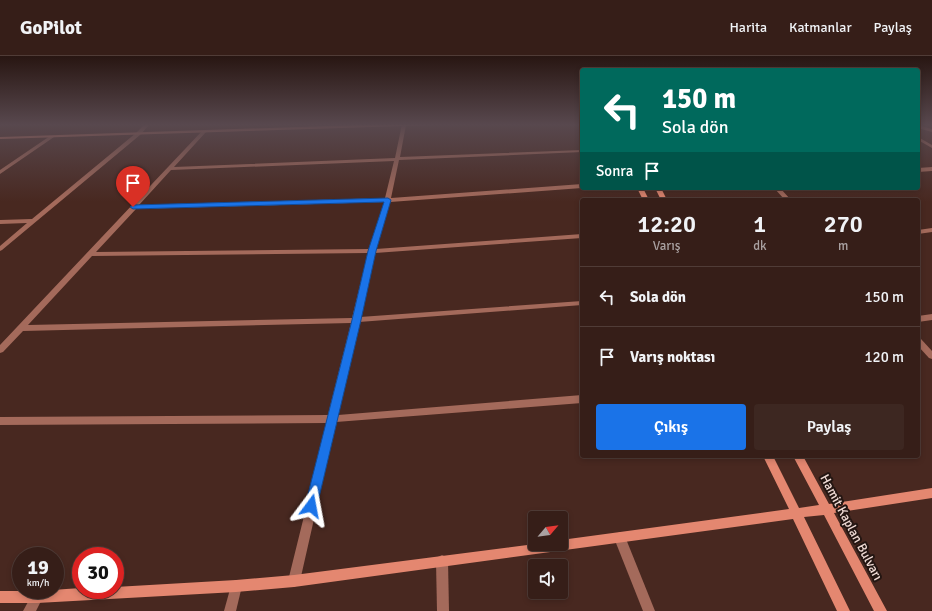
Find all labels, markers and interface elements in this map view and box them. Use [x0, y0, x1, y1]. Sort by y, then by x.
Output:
text: GoPilot [20, 16, 82, 40]
text: Harita [729, 19, 767, 36]
text: Katmanlar [789, 19, 852, 36]
text: Paylaş [874, 19, 912, 36]
text: 150 m [662, 82, 736, 116]
icon: left [596, 84, 648, 136]
text: Sola dön [662, 116, 728, 138]
icon: arrive [641, 160, 663, 182]
text: Sonra [596, 162, 633, 180]
pin [116, 166, 150, 207]
icon: arrive [122, 172, 144, 194]
text: 12:20 [637, 209, 696, 239]
text: 1 [753, 209, 766, 239]
text: 270 [824, 209, 863, 239]
text: Varış [653, 238, 680, 254]
text: dk [753, 238, 767, 254]
text: m [838, 238, 848, 254]
icon: left [596, 286, 618, 308]
text: Sola dön [630, 288, 686, 306]
text: 150 m [864, 288, 904, 306]
icon: arrive [596, 346, 618, 368]
text: Varış noktası [630, 348, 715, 366]
text: 120 m [864, 348, 904, 366]
button: Çıkış [596, 404, 746, 450]
button: Paylaş [754, 404, 904, 450]
street label: Hamit Kaplan Bulvarı [816, 472, 886, 583]
position arrow [290, 485, 332, 527]
north arrow [528, 511, 568, 551]
map controls [528, 511, 568, 599]
speed limit sign: 30 [72, 547, 124, 599]
text: 19 [27, 555, 49, 580]
button: sound [528, 559, 568, 599]
text: km/h [27, 577, 49, 589]

